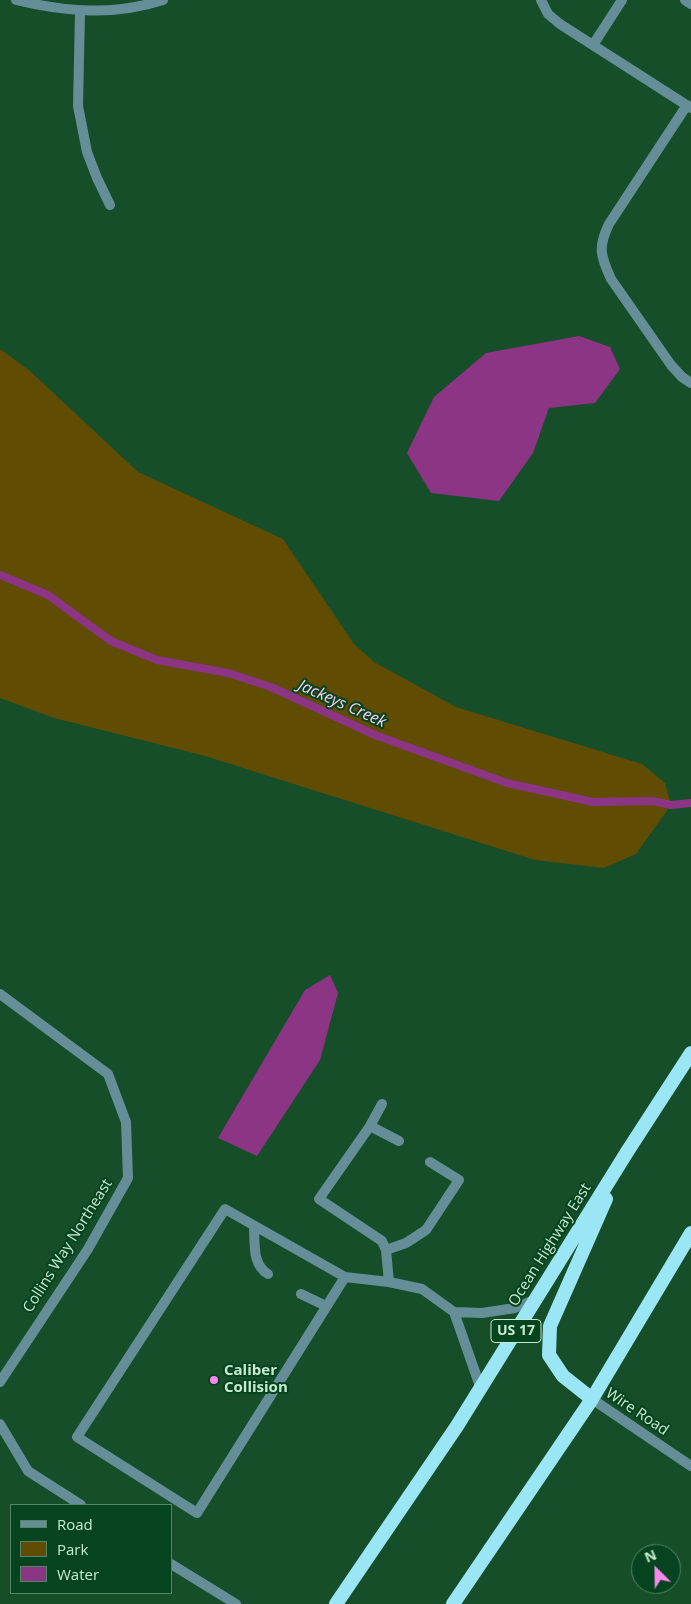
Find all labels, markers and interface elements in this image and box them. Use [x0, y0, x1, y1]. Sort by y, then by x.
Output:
water label: Jackeys Creek [295, 676, 389, 732]
street label: Collins Way Northeast [20, 1176, 116, 1316]
street label: Ocean Highway East [505, 1180, 595, 1310]
road number: US 17 [491, 1320, 541, 1342]
place label: Caliber Collision [224, 1362, 288, 1397]
marker: Caliber Collision [208, 1374, 220, 1386]
street label: Wire Road [602, 1384, 672, 1440]
legend [10, 1504, 172, 1594]
text: Road [57, 1514, 93, 1534]
text: Park [57, 1539, 88, 1559]
north arrow [631, 1544, 681, 1594]
text: N [641, 1545, 659, 1567]
text: Water [57, 1564, 99, 1584]

